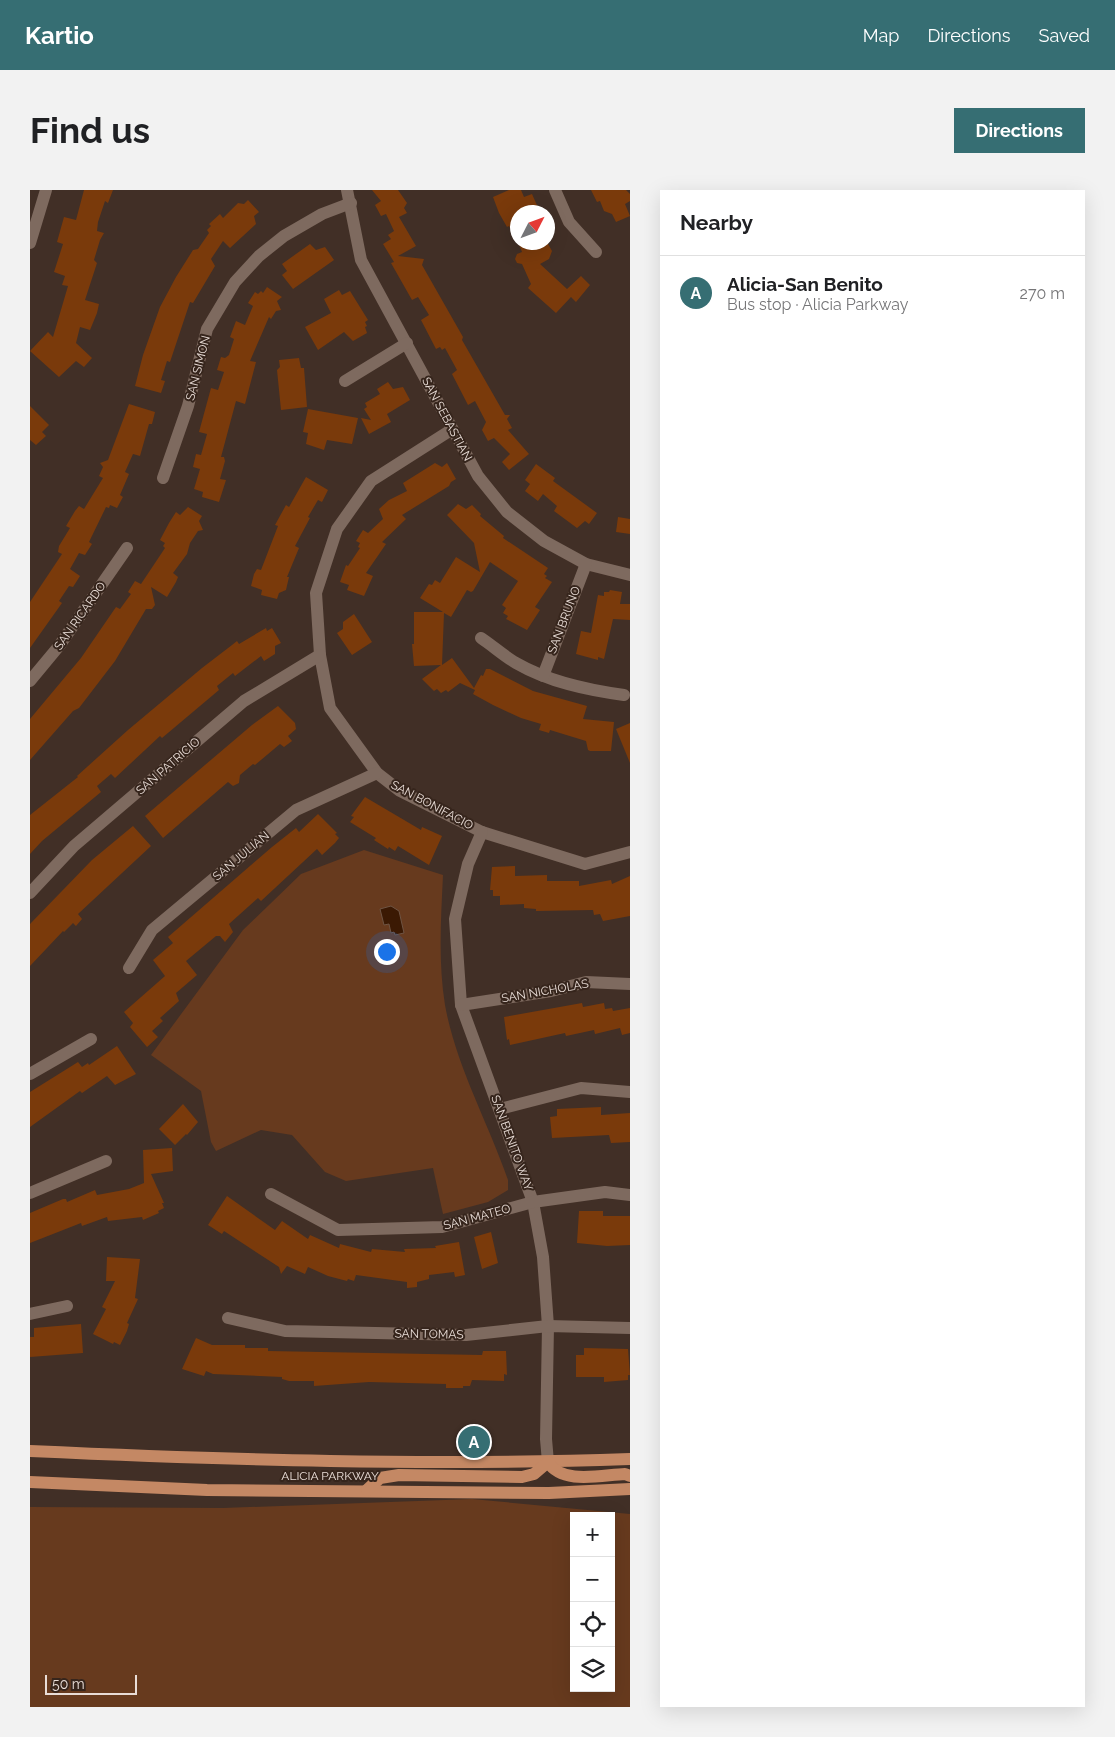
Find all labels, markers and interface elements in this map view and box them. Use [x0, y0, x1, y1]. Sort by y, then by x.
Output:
text: Kartio [25, 21, 94, 50]
text: Map [863, 25, 899, 46]
text: Directions [927, 25, 1011, 46]
text: Saved [1039, 25, 1090, 46]
button: Directions [954, 108, 1085, 153]
text: Find us [30, 110, 150, 151]
north arrow [510, 205, 555, 250]
text: Nearby [680, 210, 753, 235]
text: Alicia-San Benito [727, 273, 883, 295]
text: A [691, 284, 701, 303]
text: 270 m [1020, 284, 1065, 303]
text: Bus stop · Alicia Parkway [727, 295, 908, 314]
street label: SAN SIMON [183, 334, 213, 402]
street label: SAN SEBASTIAN [419, 375, 475, 463]
street label: SAN RICARDO [51, 579, 109, 653]
street label: SAN BRUNO [545, 584, 583, 656]
street label: SAN PATRICIO [133, 734, 203, 798]
street label: SAN BONIFACIO [388, 777, 476, 833]
street label: SAN JULIAN [210, 828, 272, 884]
your location [374, 939, 400, 965]
street label: SAN NICHOLAS [500, 976, 590, 1006]
street label: SAN BENITO WAY [488, 1093, 536, 1193]
street label: SAN MATEO [442, 1201, 512, 1233]
street label: SAN TOMAS [394, 1326, 464, 1342]
pin: A [458, 1423, 490, 1461]
street label: ALICIA PARKWAY [281, 1469, 379, 1483]
map controls [570, 1512, 615, 1692]
button: + [570, 1512, 615, 1557]
button: − [570, 1557, 615, 1602]
button: locate [570, 1602, 615, 1647]
button: layers [570, 1647, 615, 1692]
scale bar [45, 1672, 138, 1695]
text: 50 m [52, 1676, 85, 1692]

